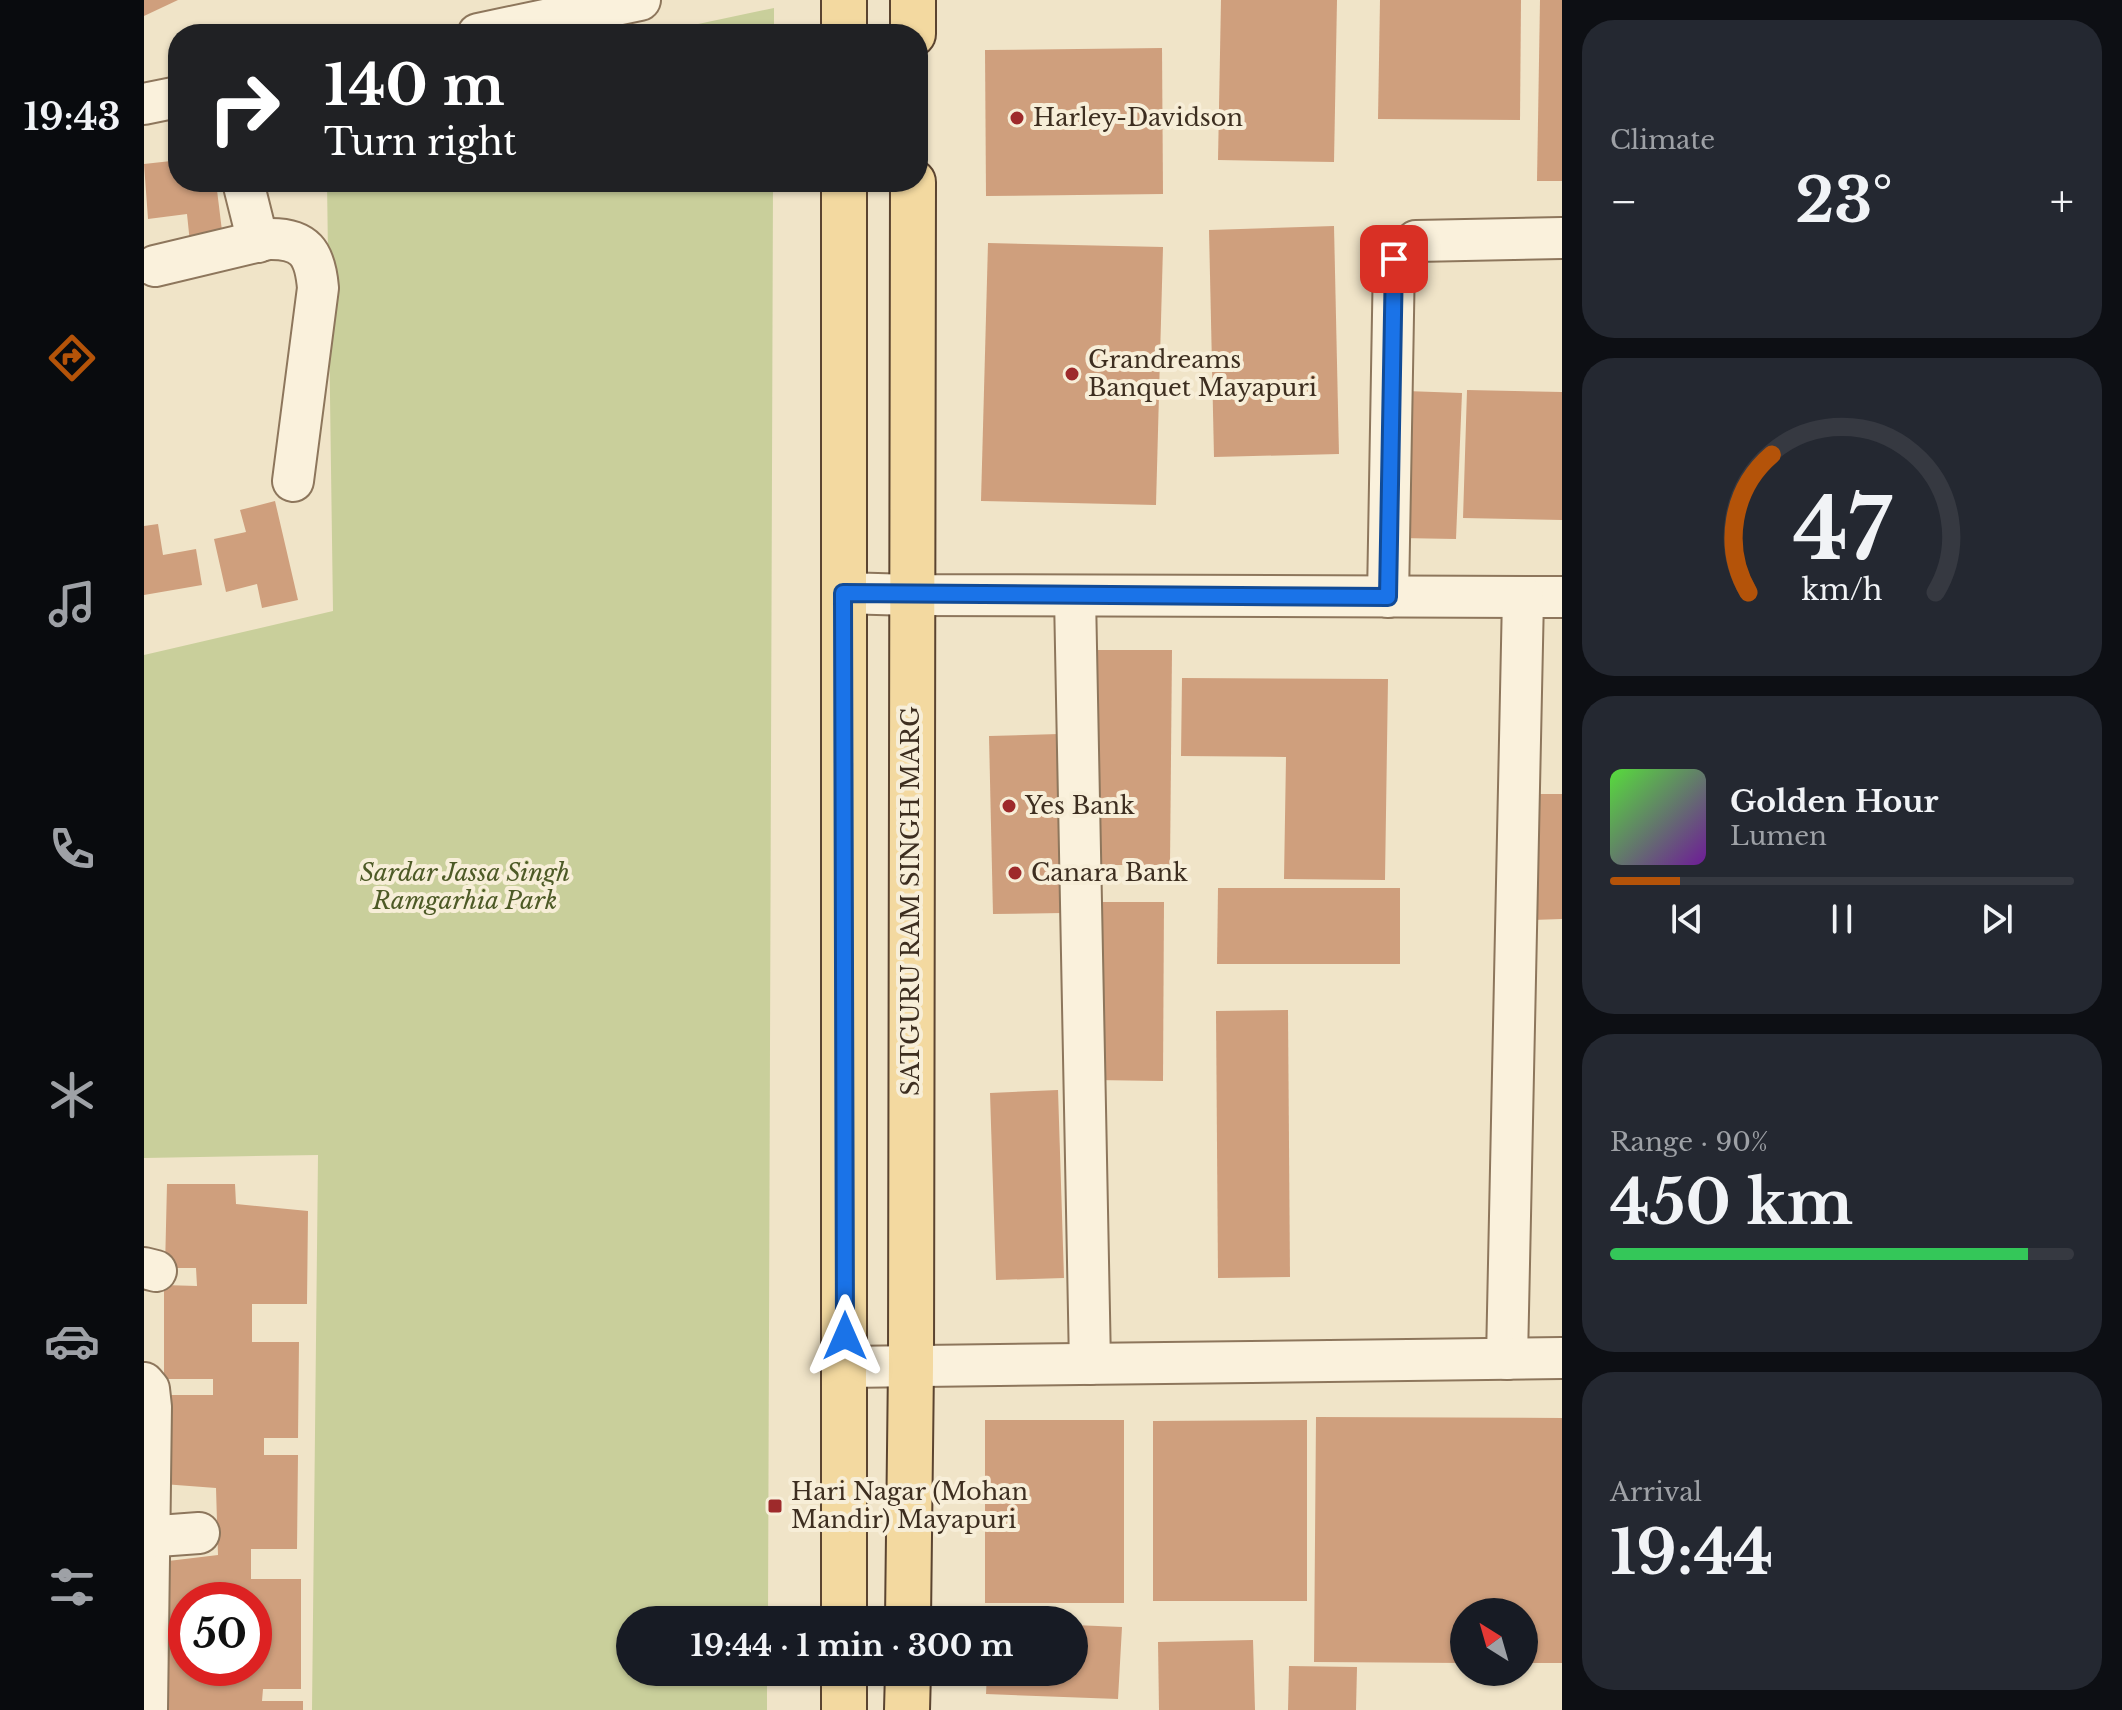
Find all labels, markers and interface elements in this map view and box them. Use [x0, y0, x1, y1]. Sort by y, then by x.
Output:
text: 140 m [324, 51, 505, 120]
icon: right [192, 56, 296, 160]
text: 19:43 [23, 95, 121, 140]
place label: Harley-Davidson [1033, 103, 1243, 132]
marker: Harley-Davidson [1008, 109, 1026, 127]
text: Turn right [324, 120, 517, 165]
text: Climate [1610, 124, 1715, 156]
text: 23° [1795, 164, 1893, 238]
text: − [1610, 174, 1638, 229]
text: + [2050, 174, 2074, 229]
pin [1360, 225, 1428, 293]
icon: arrive [1372, 237, 1416, 281]
icon: directions [44, 330, 100, 386]
place label: Grandreams Banquet Mayapuri [1088, 345, 1317, 402]
marker: Grandreams Banquet Mayapuri [1063, 365, 1081, 383]
text: 47 [1793, 478, 1892, 581]
text: km/h [1801, 572, 1883, 608]
icon: music [44, 576, 100, 632]
street label: SATGURU RAM SINGH MARG [896, 706, 925, 1096]
text: Golden Hour [1730, 783, 1939, 820]
place label: Yes Bank [1024, 791, 1135, 820]
marker: Yes Bank [1000, 797, 1018, 815]
text: Lumen [1730, 820, 1827, 852]
icon: phone [44, 821, 100, 877]
park label: Sardar Jassa Singh Ramgarhia Park [360, 858, 570, 915]
place label: Canara Bank [1031, 858, 1188, 887]
marker: Canara Bank [1006, 864, 1024, 882]
icon: previous [1665, 897, 1709, 941]
icon: pause [1820, 897, 1864, 941]
icon: next [1975, 897, 2019, 941]
icon: climate [44, 1067, 100, 1123]
text: Range · 90% [1610, 1126, 1768, 1158]
text: 450 km [1610, 1166, 1853, 1240]
position arrow [803, 1294, 887, 1378]
icon: car [44, 1313, 100, 1369]
text: Arrival [1610, 1476, 1702, 1508]
place label: Hari Nagar (Mohan Mandir) Mayapuri [791, 1477, 1028, 1534]
marker: Hari Nagar (Mohan Mandir) Mayapuri [766, 1497, 784, 1515]
text: 19:44 [1610, 1516, 1773, 1590]
icon: filters [44, 1559, 100, 1615]
speed limit sign: 50 [168, 1582, 272, 1686]
north arrow [1450, 1598, 1538, 1686]
map controls [1450, 1598, 1538, 1686]
text: 19:44 · 1 min · 300 m [691, 1627, 1013, 1664]

